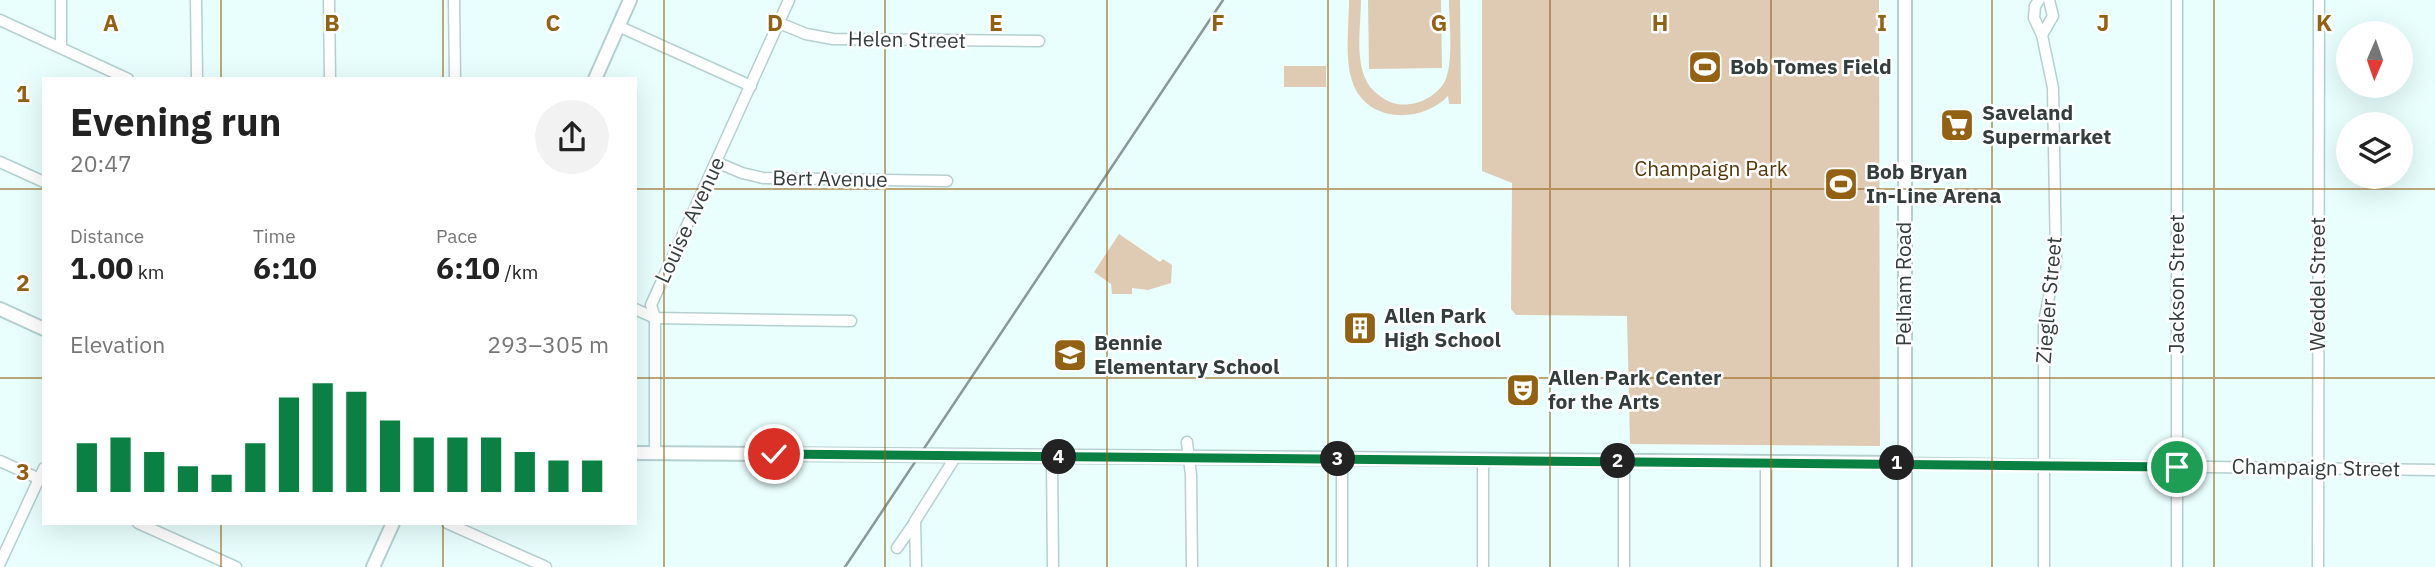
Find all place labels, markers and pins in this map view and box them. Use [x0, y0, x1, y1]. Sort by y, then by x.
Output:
sports icon: Bob Tomes Field [1686, 48, 1724, 86]
place label: Bob Tomes Field [1730, 52, 1892, 80]
place label: Saveland Supermarket [1982, 98, 2111, 150]
supermarket icon: Saveland Supermarket [1938, 106, 1976, 144]
place label: Bob Bryan In-Line Arena [1866, 157, 2002, 209]
sports icon: Bob Bryan In-Line Arena [1822, 165, 1860, 203]
place label: Allen Park High School [1384, 301, 1501, 353]
building icon: Allen Park High School [1341, 309, 1379, 347]
place label: Bennie Elementary School [1094, 328, 1279, 380]
school or university icon: Bennie Elementary School [1051, 336, 1089, 374]
place label: Allen Park Center for the Arts [1548, 363, 1722, 415]
theatre icon: Allen Park Center for the Arts [1504, 371, 1542, 409]
pin [744, 424, 804, 484]
pin [2147, 437, 2207, 497]
pin: 4 [1042, 440, 1076, 475]
pin: 3 [1320, 442, 1356, 476]
pin: 2 [1600, 444, 1636, 478]
pin: 1 [1880, 446, 1914, 480]

